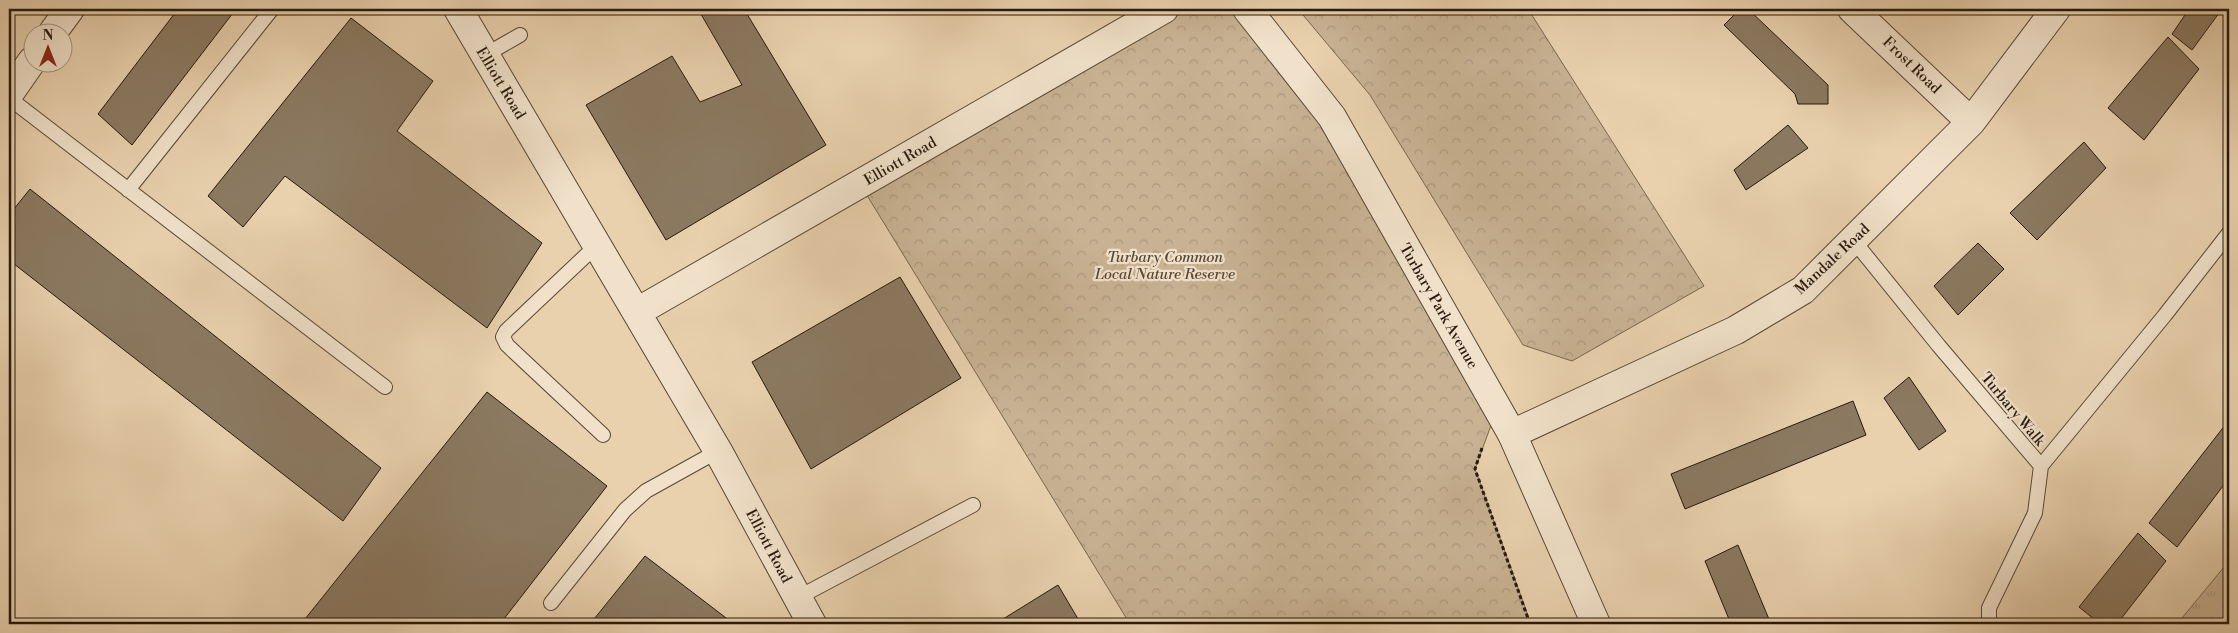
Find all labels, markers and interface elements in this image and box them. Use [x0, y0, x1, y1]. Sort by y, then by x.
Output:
north arrow [22, 22, 72, 72]
text: N [42, 27, 54, 45]
street label: Frost Road [1878, 33, 1945, 98]
street label: Elliott Road [472, 44, 530, 123]
street label: Elliott Road [860, 133, 940, 190]
street label: Mandale Road [1791, 219, 1874, 299]
street label: Turbary Park Avenue [1395, 240, 1482, 372]
park label: Turbary Common Local Nature Reserve [1094, 248, 1235, 284]
street label: Turbary Walk [1976, 369, 2050, 451]
street label: Elliott Road [741, 506, 796, 587]

